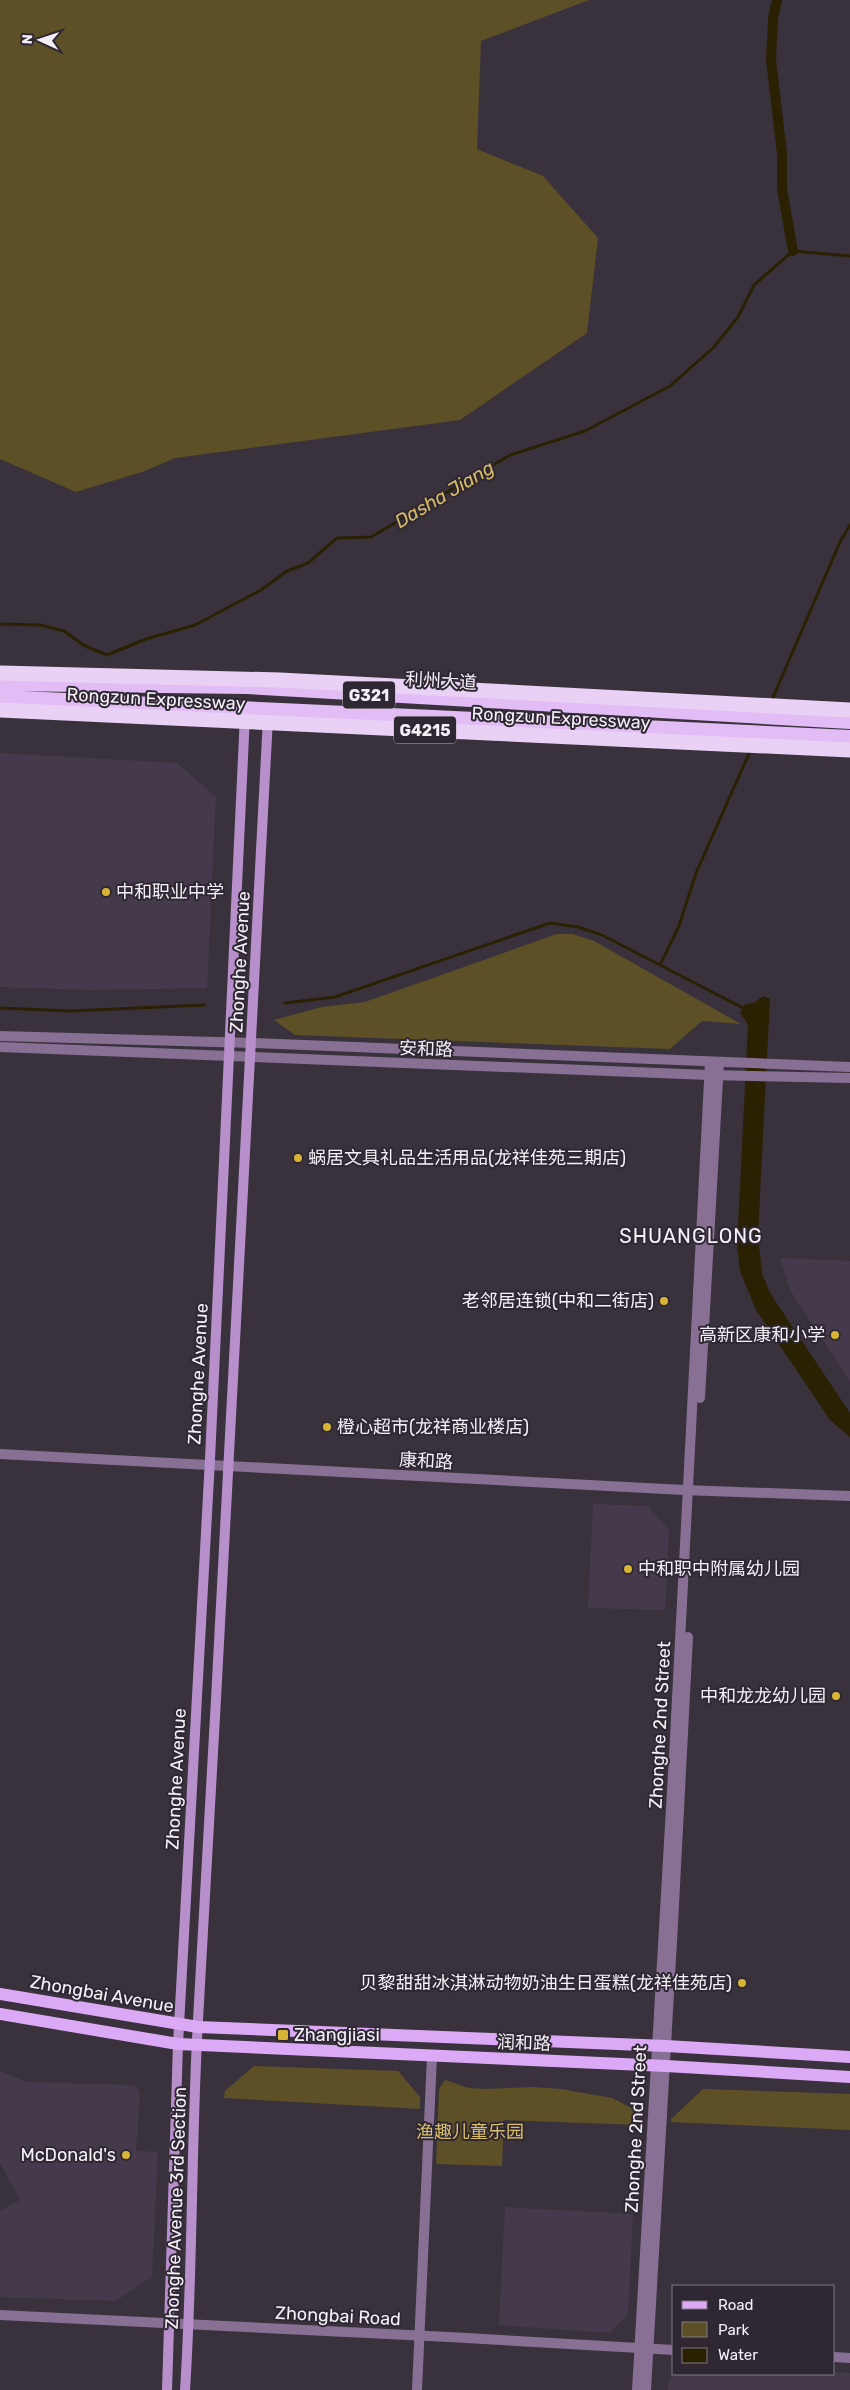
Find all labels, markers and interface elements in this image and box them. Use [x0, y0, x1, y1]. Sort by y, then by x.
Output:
north arrow [15, 15, 65, 65]
text: N [19, 34, 36, 45]
water label: Dasha Jiang [390, 456, 498, 533]
street label: 利州大道 [404, 668, 478, 694]
road number: G321 [343, 682, 395, 708]
street label: Rongzun Expressway [66, 683, 246, 715]
street label: Rongzun Expressway [471, 702, 651, 734]
road number: G4215 [394, 716, 456, 744]
place label: 中和职业中学 [116, 881, 224, 903]
marker: 中和职业中学 [100, 886, 112, 898]
street label: Zhonghe Avenue [225, 891, 255, 1033]
street label: 安和路 [399, 1037, 453, 1061]
place label: 蜗居文具礼品生活用品(龙祥佳苑三期店) [308, 1147, 626, 1169]
marker: 蜗居文具礼品生活用品(龙祥佳苑三期店) [292, 1152, 304, 1164]
district label: SHUANGLONG [619, 1224, 763, 1248]
place label: 老邻居连锁(中和二街店) [462, 1290, 654, 1312]
marker: 老邻居连锁(中和二街店) [658, 1295, 670, 1307]
street label: Zhonghe Avenue [183, 1303, 213, 1445]
place label: 高新区康和小学 [699, 1324, 825, 1346]
marker: 高新区康和小学 [829, 1329, 841, 1341]
place label: 橙心超市(龙祥商业楼店) [337, 1416, 529, 1438]
marker: 橙心超市(龙祥商业楼店) [321, 1421, 333, 1433]
street label: 康和路 [398, 1449, 454, 1473]
place label: 中和职中附属幼儿园 [638, 1558, 800, 1580]
marker: 中和职中附属幼儿园 [622, 1563, 634, 1575]
street label: Zhonghe 2nd Street [645, 1641, 675, 1809]
place label: 中和龙龙幼儿园 [700, 1685, 826, 1707]
marker: 中和龙龙幼儿园 [830, 1690, 842, 1702]
street label: Zhonghe Avenue [161, 1708, 191, 1850]
street label: Zhongbai Avenue [28, 1971, 176, 2017]
place label: 贝黎甜甜冰淇淋动物奶油生日蛋糕(龙祥佳苑店) [360, 1972, 732, 1994]
marker: 贝黎甜甜冰淇淋动物奶油生日蛋糕(龙祥佳苑店) [736, 1977, 748, 1989]
place label: Zhangjiasi [294, 2024, 380, 2046]
marker: Zhangjiasi [276, 2028, 290, 2042]
street label: 润和路 [497, 2031, 551, 2055]
street label: Zhonghe 2nd Street [621, 2045, 651, 2213]
street label: Zhonghe Avenue 3rd Section [161, 2086, 191, 2330]
park label: 渔趣儿童乐园 [416, 2121, 524, 2143]
place label: McDonald's [20, 2144, 116, 2166]
marker: McDonald's [120, 2149, 132, 2161]
legend [672, 2285, 835, 2375]
text: Road [718, 2296, 754, 2314]
street label: Zhongbai Road [275, 2302, 401, 2330]
text: Park [718, 2321, 749, 2339]
text: Water [718, 2346, 758, 2364]

